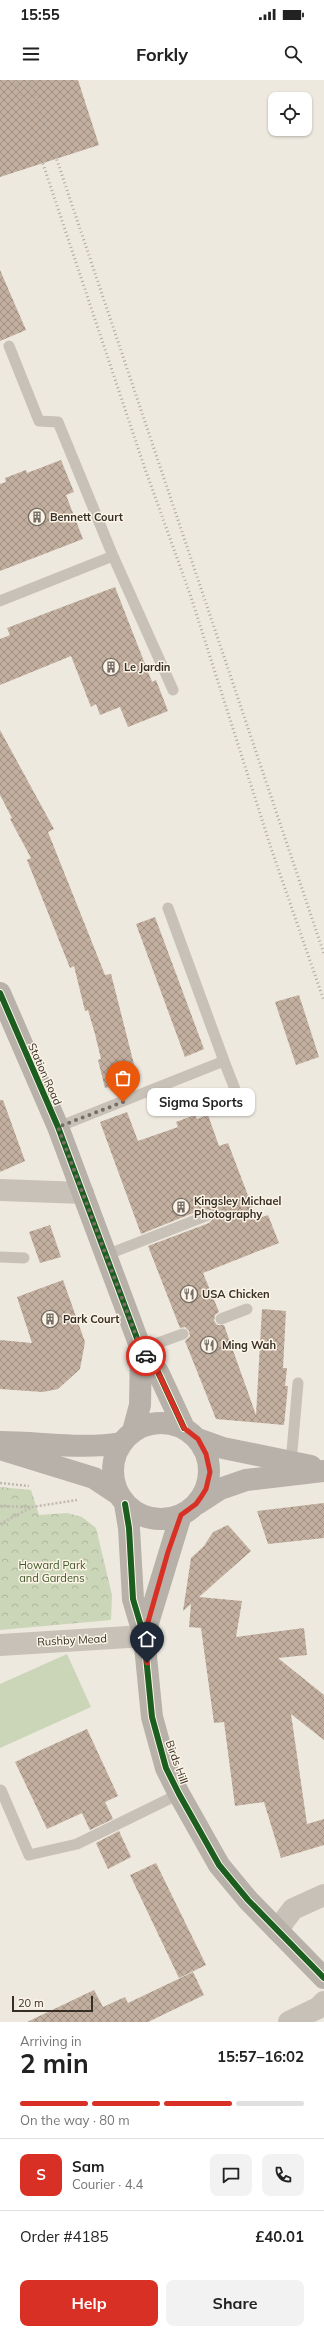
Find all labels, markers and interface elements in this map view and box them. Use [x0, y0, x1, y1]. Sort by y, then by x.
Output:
text: 15:55 [20, 5, 60, 24]
icon: menu [20, 43, 42, 65]
text: Forkly [136, 43, 188, 66]
icon: search [282, 43, 304, 65]
map controls [268, 92, 312, 136]
button: locate [268, 92, 312, 136]
building icon: Bennett Court [27, 507, 47, 527]
place label: Bennett Court [50, 510, 123, 524]
building icon: Le Jardin [101, 657, 121, 677]
place label: Le Jardin [124, 660, 171, 674]
street label: Station Road [25, 1041, 65, 1107]
pin [106, 1061, 140, 1102]
icon: bag [112, 1067, 134, 1089]
callout: Sigma Sports [147, 1088, 255, 1116]
text: Sigma Sports [159, 1094, 243, 1110]
place label: Kingsley Michael Photography [194, 1194, 281, 1221]
building icon: Kingsley Michael Photography [171, 1197, 191, 1217]
restaurant icon: USA Chicken [179, 1284, 199, 1304]
place label: USA Chicken [202, 1287, 270, 1301]
building icon: Park Court [40, 1309, 60, 1329]
place label: Park Court [63, 1312, 119, 1326]
restaurant icon: Ming Wah [199, 1335, 219, 1355]
courier [126, 1336, 166, 1376]
place label: Ming Wah [222, 1338, 276, 1352]
icon: car [135, 1345, 157, 1367]
park label: Howard Park and Gardens [18, 1558, 86, 1585]
pin [130, 1622, 164, 1663]
icon: home [136, 1628, 158, 1650]
street label: Rushby Mead [37, 1631, 107, 1649]
street label: Birds Hill [163, 1738, 191, 1786]
scale bar [12, 1994, 93, 2013]
text: 20 m [18, 1996, 44, 2010]
text: Arriving in [20, 2033, 82, 2049]
text: 2 min [20, 2047, 89, 2080]
text: 15:57–16:02 [217, 2047, 304, 2066]
text: On the way · 80 m [20, 2112, 130, 2128]
button: chat [210, 2154, 252, 2196]
button: phone [262, 2154, 304, 2196]
text: Sam [72, 2157, 104, 2176]
text: S [36, 2165, 46, 2184]
text: Courier · 4.4 [72, 2176, 143, 2192]
text: Order #4185 [20, 2227, 108, 2246]
text: £40.01 [255, 2227, 304, 2246]
button: Help [20, 2280, 158, 2326]
button: Share [166, 2280, 304, 2326]

